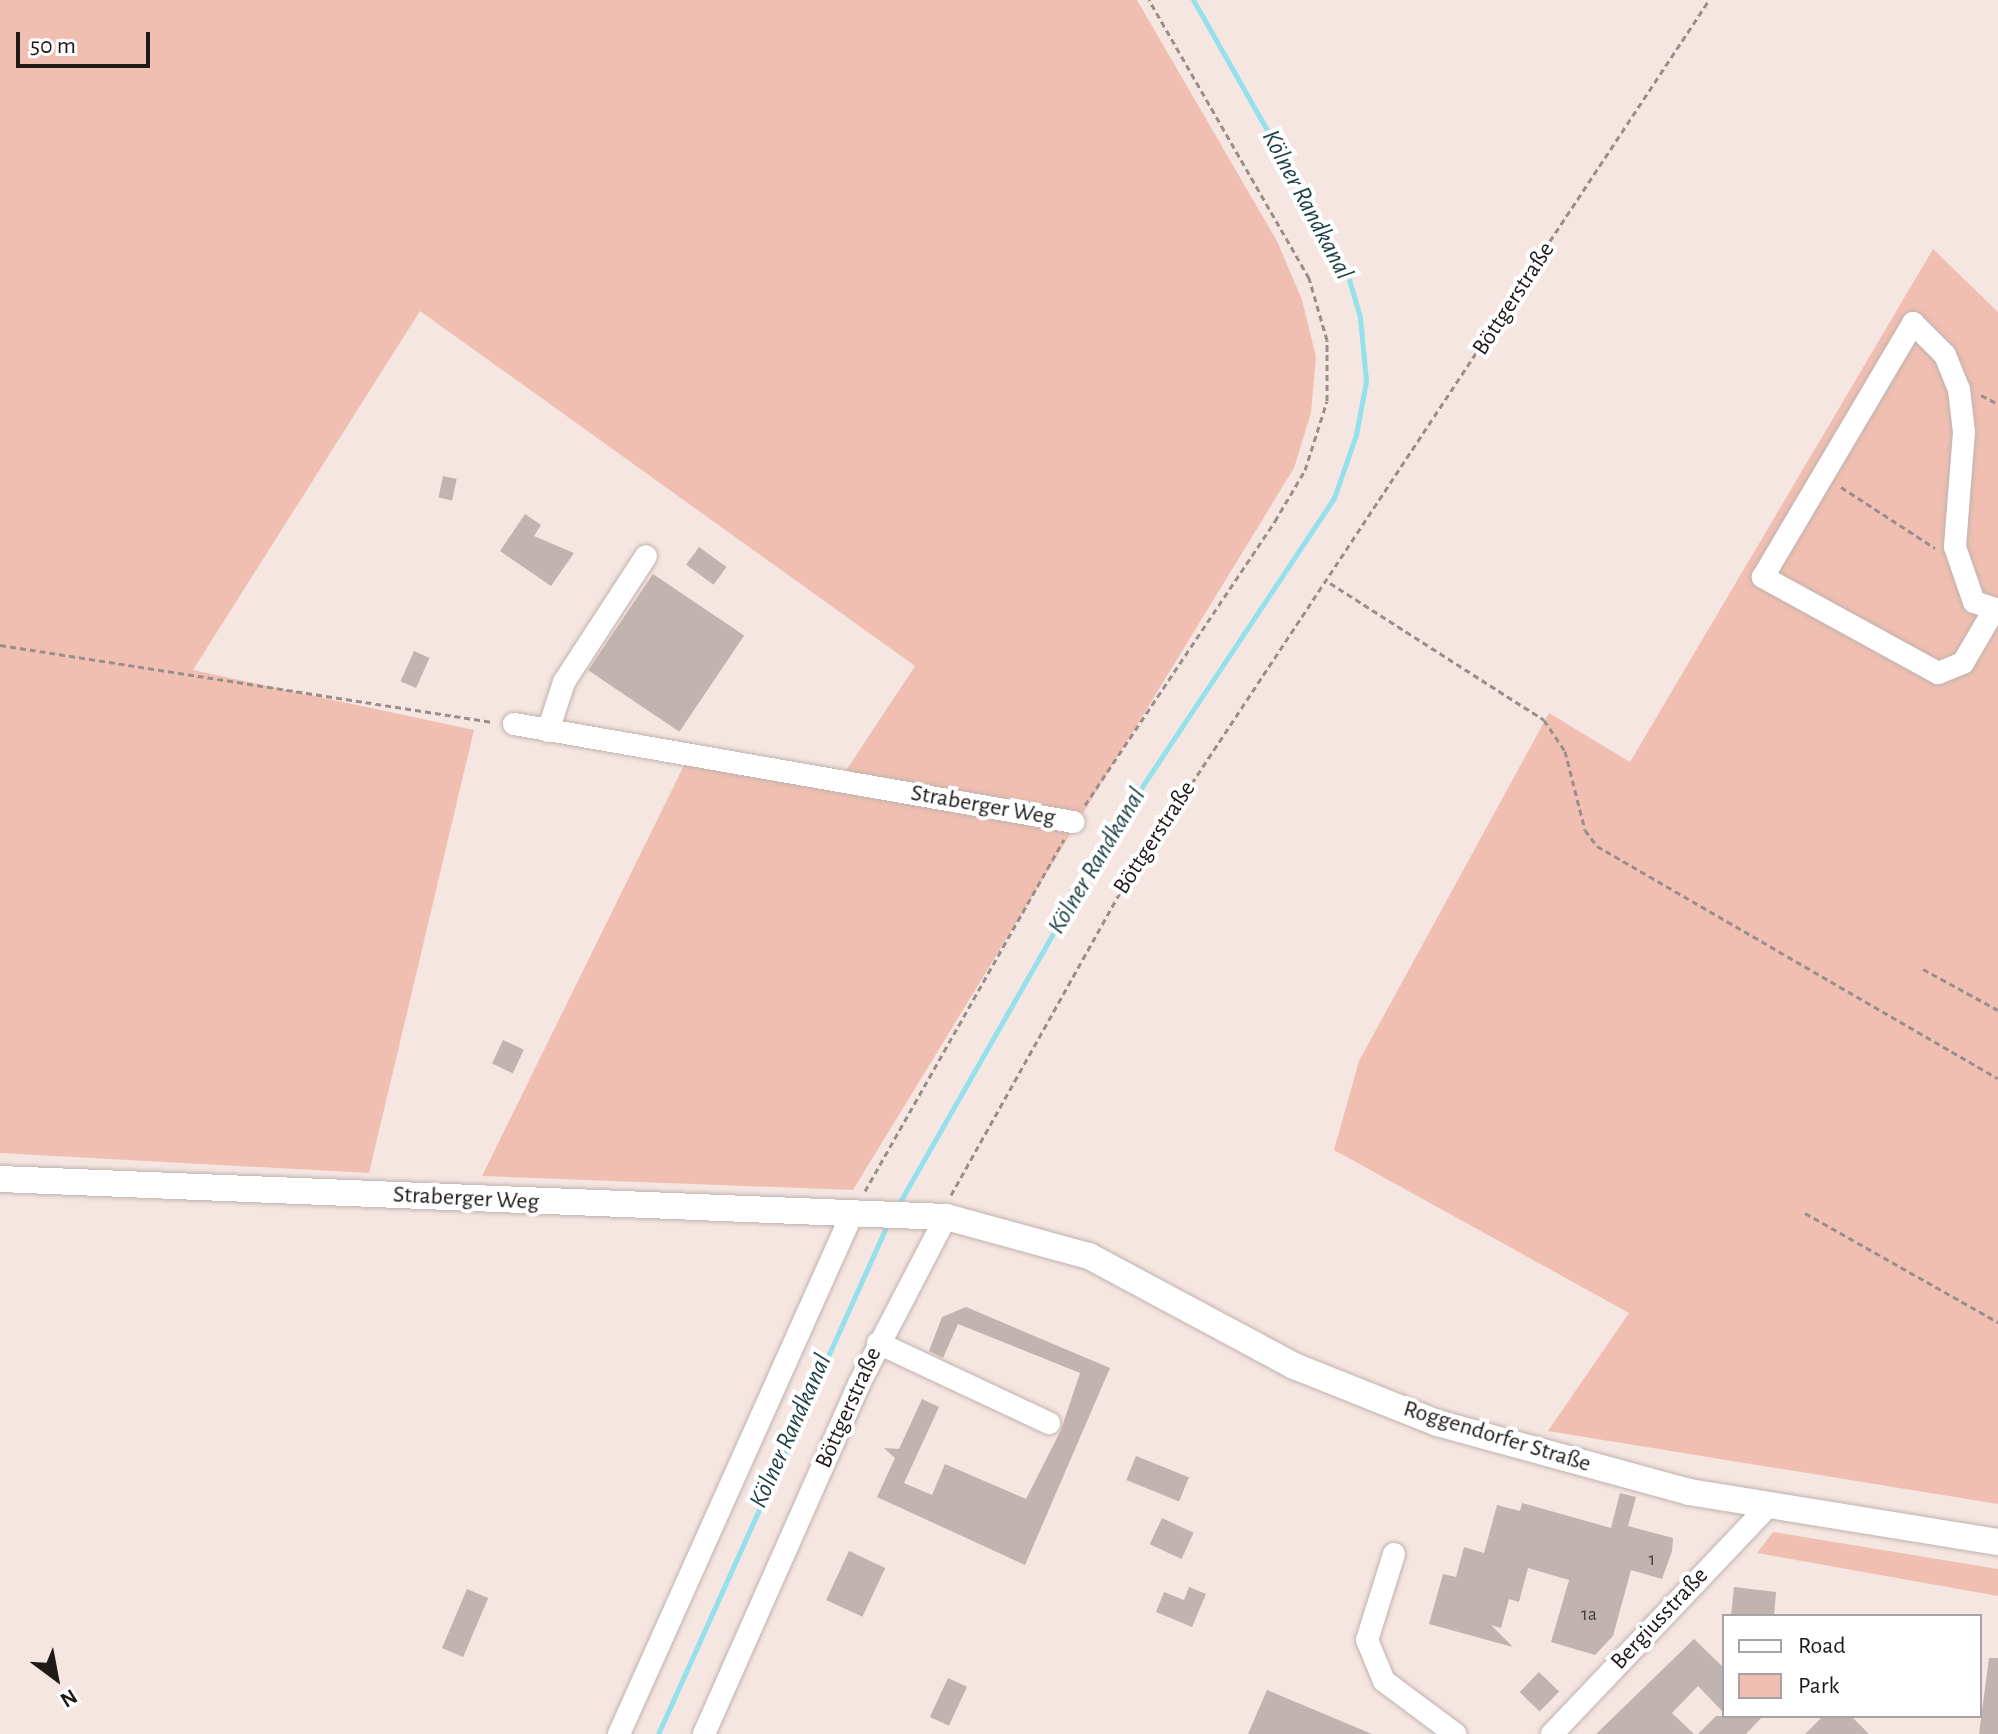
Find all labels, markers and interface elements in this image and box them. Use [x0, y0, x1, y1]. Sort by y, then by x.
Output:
scale bar [20, 16, 154, 66]
text: 50 m [30, 34, 76, 58]
water label: Kölner Randkanal [1254, 125, 1360, 285]
street label: Böttgerstraße [1467, 237, 1561, 361]
street label: Böttgerstraße [1108, 776, 1202, 900]
street label: Straberger Weg [909, 779, 1057, 833]
water label: Kölner Randkanal [1041, 782, 1153, 940]
street label: Straberger Weg [392, 1181, 540, 1217]
street label: Böttgerstraße [810, 1343, 888, 1473]
water label: Kölner Randkanal [743, 1349, 839, 1513]
street label: Roggendorfer Straße [1400, 1395, 1594, 1479]
house number: 1 [1649, 1547, 1655, 1571]
street label: Bergiusstraße [1605, 1562, 1715, 1676]
house number: 1a [1581, 1602, 1597, 1626]
legend [1722, 1614, 1982, 1718]
text: Road [1798, 1634, 1846, 1658]
north arrow [16, 1638, 96, 1718]
text: Park [1798, 1674, 1839, 1698]
text: N [56, 1685, 81, 1712]

